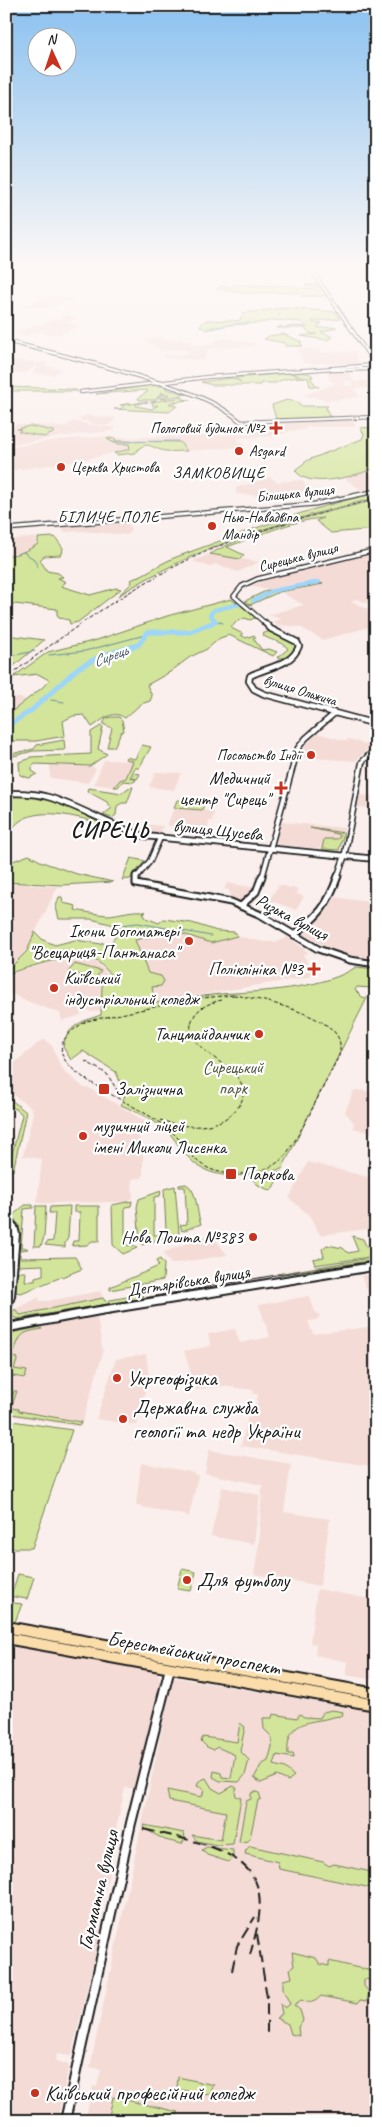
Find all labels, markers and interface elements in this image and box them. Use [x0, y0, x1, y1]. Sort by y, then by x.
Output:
north arrow [28, 28, 78, 78]
text: N [47, 31, 58, 48]
place label: Пологовий будинок №2 [150, 419, 266, 438]
marker: Пологовий будинок №2 [269, 421, 283, 435]
place label: Asgard [249, 442, 287, 461]
marker: Asgard [233, 445, 245, 457]
place label: Церква Христова [71, 458, 160, 477]
marker: Церква Христова [55, 461, 67, 473]
district label: ЗАМКОВИЩЕ [172, 463, 267, 483]
street label: Білицька вулиця [255, 480, 336, 507]
district label: БІЛИЧЕ ПОЛЕ [58, 507, 161, 527]
place label: Нью-Навадвіпа Мандір [222, 508, 300, 544]
marker: Нью-Навадвіпа Мандір [206, 520, 218, 532]
street label: Сирецька вулиця [257, 538, 341, 576]
water label: Сирець [90, 640, 132, 671]
street label: вулиця Ольжича [261, 670, 340, 711]
place label: Посольство Індії [217, 746, 304, 765]
marker: Посольство Індії [305, 749, 317, 761]
place label: Медичний центр "Сирець" [180, 767, 274, 810]
marker: Медичний центр "Сирець" [274, 781, 288, 795]
street label: вулиця Щусєва [172, 814, 265, 846]
district label: СИРЕЦЬ [71, 816, 150, 844]
street label: Ризька вулиця [252, 889, 333, 947]
place label: Ікони Богоматері "Всецариця-Пантанаса" [28, 920, 183, 963]
marker: Ікони Богоматері "Всецариця-Пантанаса" [183, 935, 195, 947]
place label: Поліклініка №3 [208, 958, 305, 980]
marker: Поліклініка №3 [307, 962, 321, 976]
place label: Київський індустріальний коледж [64, 967, 201, 1010]
marker: Київський індустріальний коледж [48, 982, 60, 994]
place label: Танцмайданчик [154, 1023, 251, 1045]
marker: Танцмайданчик [253, 1028, 265, 1040]
park label: Сирецький парк [203, 1056, 265, 1099]
place label: Залізнична [115, 1078, 184, 1101]
marker: Залізнична [97, 1082, 111, 1096]
place label: музичний ліцей імені Миколи Лисенка [93, 1115, 228, 1158]
marker: музичний ліцей імені Миколи Лисенка [77, 1130, 89, 1142]
place label: Паркова [242, 1163, 295, 1185]
marker: Паркова [224, 1167, 238, 1181]
place label: Нова Пошта №383 [121, 1226, 245, 1248]
marker: Нова Пошта №383 [247, 1231, 259, 1243]
street label: Дегтярівська вулиця [125, 1260, 253, 1302]
place label: Укргеофізика [127, 1365, 218, 1392]
marker: Укргеофізика [111, 1372, 123, 1384]
place label: Державна служба геології та недр України [133, 1394, 301, 1444]
marker: Державна служба геології та недр України [117, 1413, 129, 1425]
place label: Для футболу [197, 1567, 291, 1593]
marker: Для футболу [181, 1574, 193, 1586]
street label: Берестейський проспект [105, 1625, 284, 1681]
street label: Гарматна вулиця [72, 1826, 125, 1952]
place label: Київський професійний коледж [45, 2080, 256, 2106]
marker: Київський професійний коледж [29, 2087, 41, 2099]

